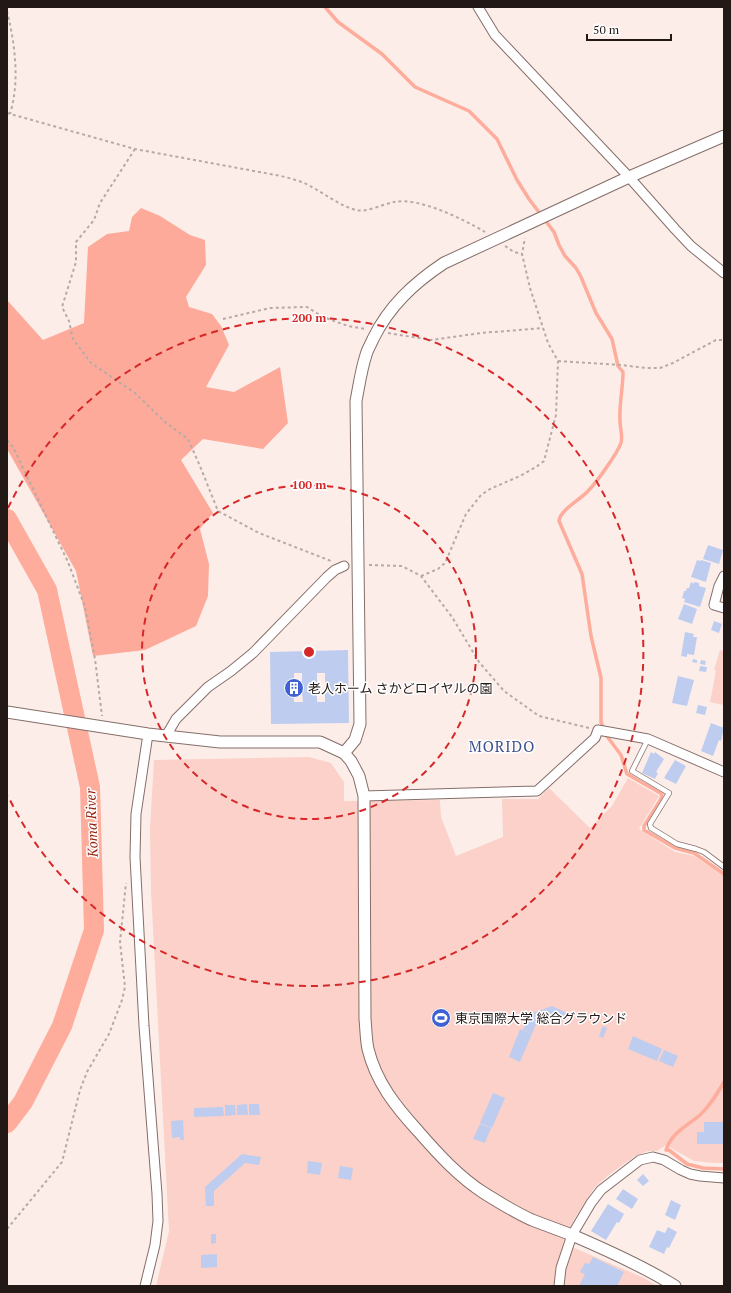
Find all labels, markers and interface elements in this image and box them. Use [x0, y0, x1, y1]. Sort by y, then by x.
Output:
scale bar [587, 16, 671, 42]
text: 50 m [593, 22, 620, 37]
text: 200 m [292, 310, 326, 325]
text: 100 m [292, 477, 326, 492]
centre of rings [302, 645, 316, 659]
building icon: 老人ホーム さかどロイヤルの園 [283, 677, 305, 699]
place label: 老人ホーム さかどロイヤルの園 [308, 679, 492, 697]
district label: MORIDO [469, 736, 535, 756]
water label: Koma River [80, 788, 102, 858]
sports icon: 東京国際大学 総合グラウンド [430, 1007, 452, 1029]
place label: 東京国際大学 総合グラウンド [455, 1009, 627, 1027]

